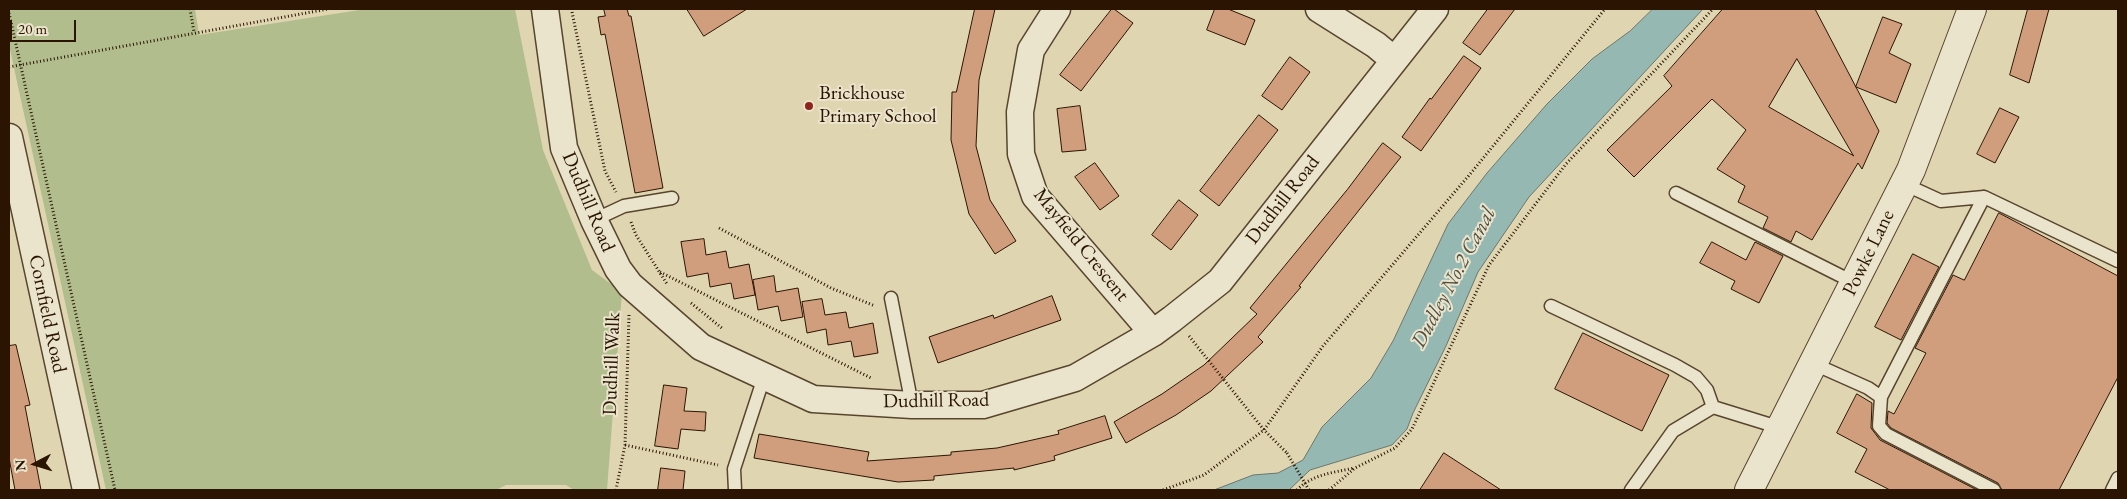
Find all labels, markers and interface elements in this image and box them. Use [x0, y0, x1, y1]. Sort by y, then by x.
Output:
scale bar [12, 10, 79, 42]
text: 20 m [18, 19, 47, 38]
place label: Brickhouse Primary School [819, 82, 937, 129]
marker: Brickhouse Primary School [803, 100, 815, 112]
street label: Dudhill Road [556, 148, 620, 256]
street label: Dudhill Road [1241, 151, 1325, 249]
street label: Mayfield Crescent [1028, 184, 1134, 306]
water label: Dudley No.2 Canal [1406, 203, 1502, 353]
street label: Powke Lane [1838, 206, 1900, 300]
street label: Cornfield Road [23, 253, 71, 375]
street label: Dudhill Walk [598, 312, 626, 416]
street label: Dudhill Road [883, 388, 989, 414]
north arrow [10, 439, 60, 489]
text: N [11, 459, 30, 472]

